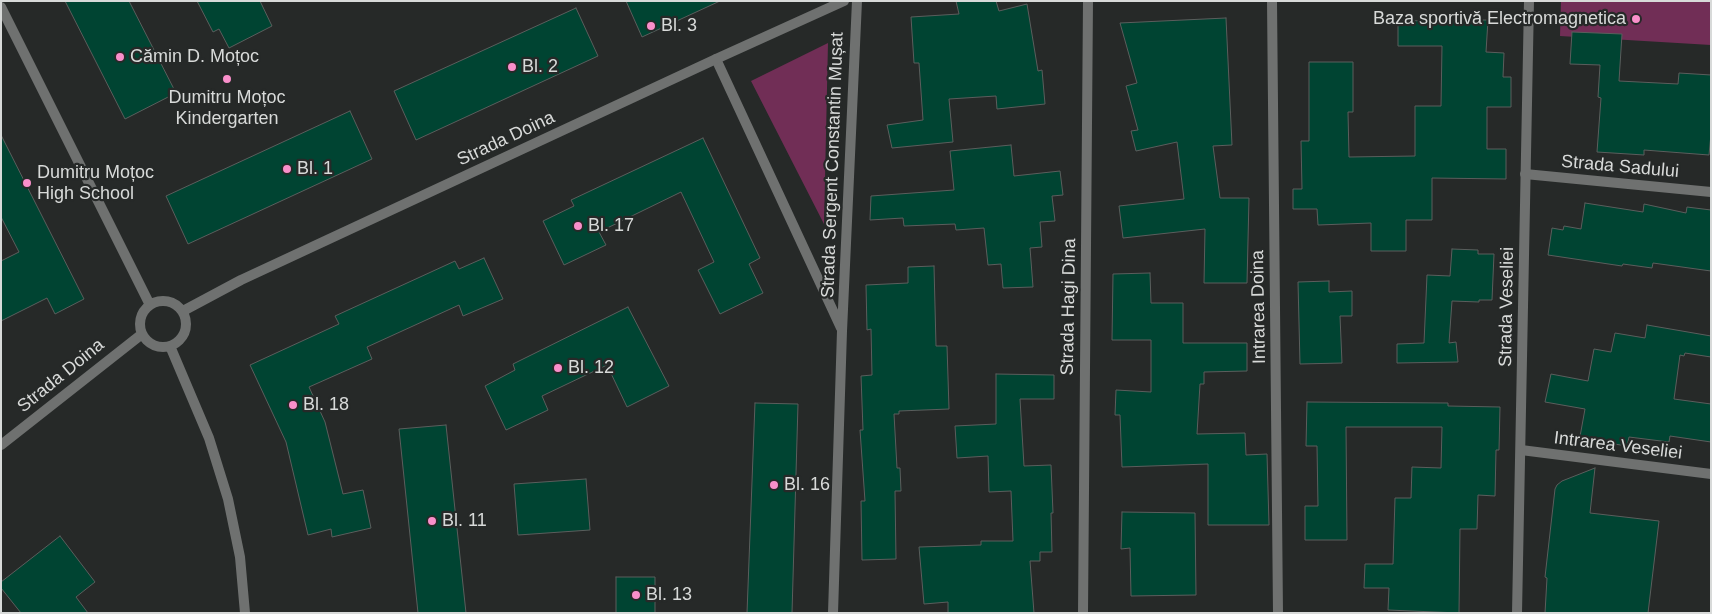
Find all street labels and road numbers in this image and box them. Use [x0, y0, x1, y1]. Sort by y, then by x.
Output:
street label: Strada Sergent Constantin Mușat [818, 32, 848, 298]
street label: Strada Doina [454, 107, 558, 171]
street label: Strada Sadului [1560, 151, 1680, 183]
street label: Strada Hagi Dina [1057, 238, 1081, 376]
street label: Strada Veseliei [1495, 247, 1519, 367]
street label: Intrarea Doina [1247, 250, 1271, 364]
street label: Strada Doina [13, 335, 109, 417]
street label: Intrarea Veseliei [1553, 427, 1683, 465]

